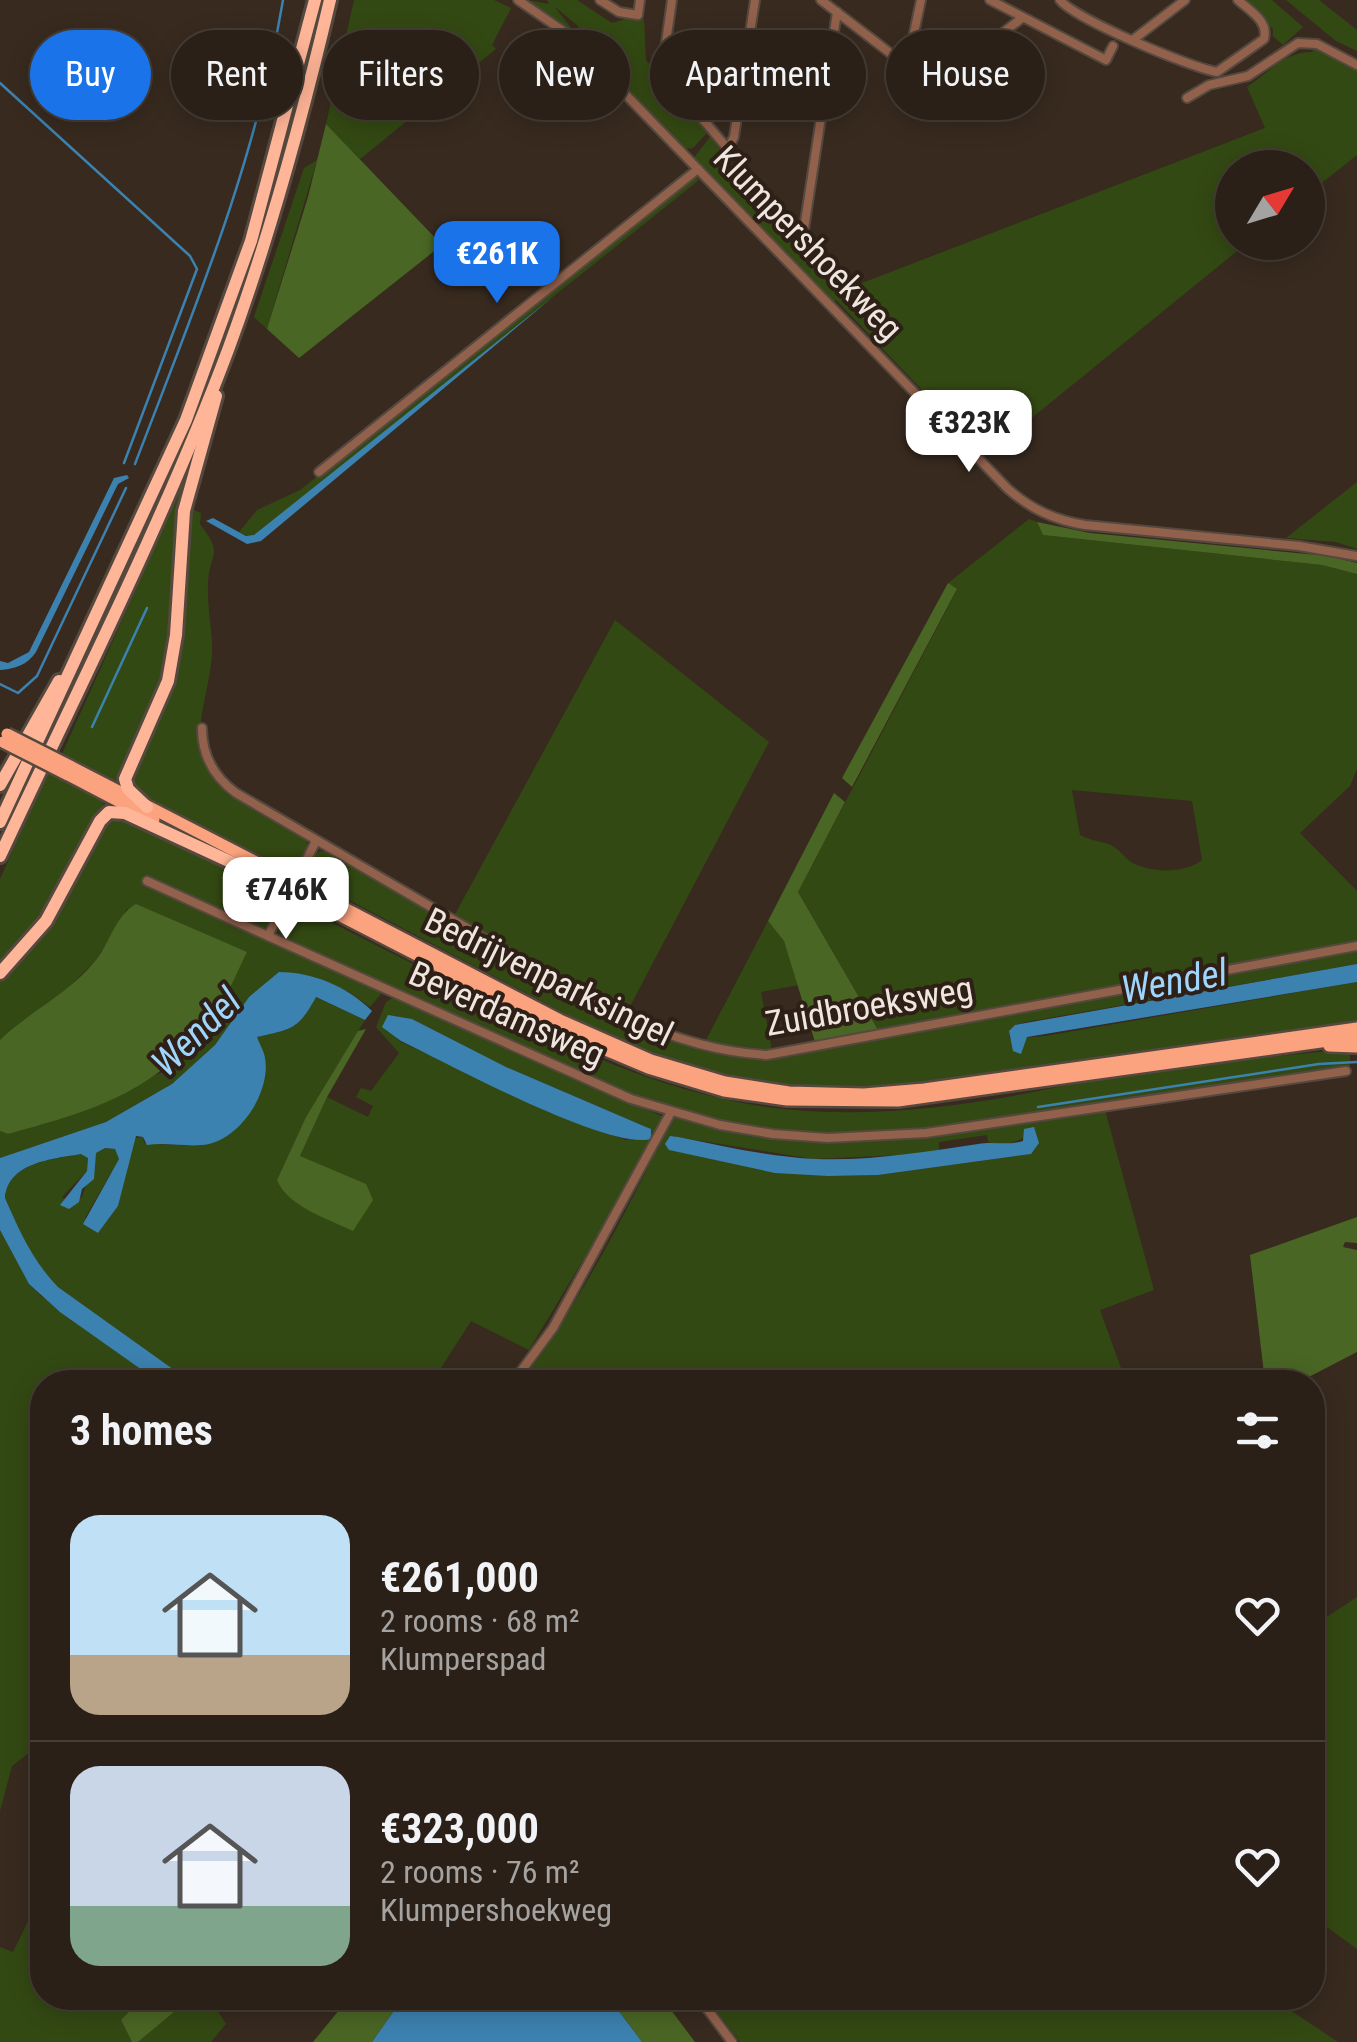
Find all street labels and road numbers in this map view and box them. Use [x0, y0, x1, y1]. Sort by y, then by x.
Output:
street label: Klumpershoekweg [705, 138, 911, 349]
street label: Bedrijvenparksingel [418, 900, 679, 1055]
street label: Beverdamsweg [403, 953, 611, 1076]
street label: Zuidbroeksweg [762, 968, 976, 1045]

